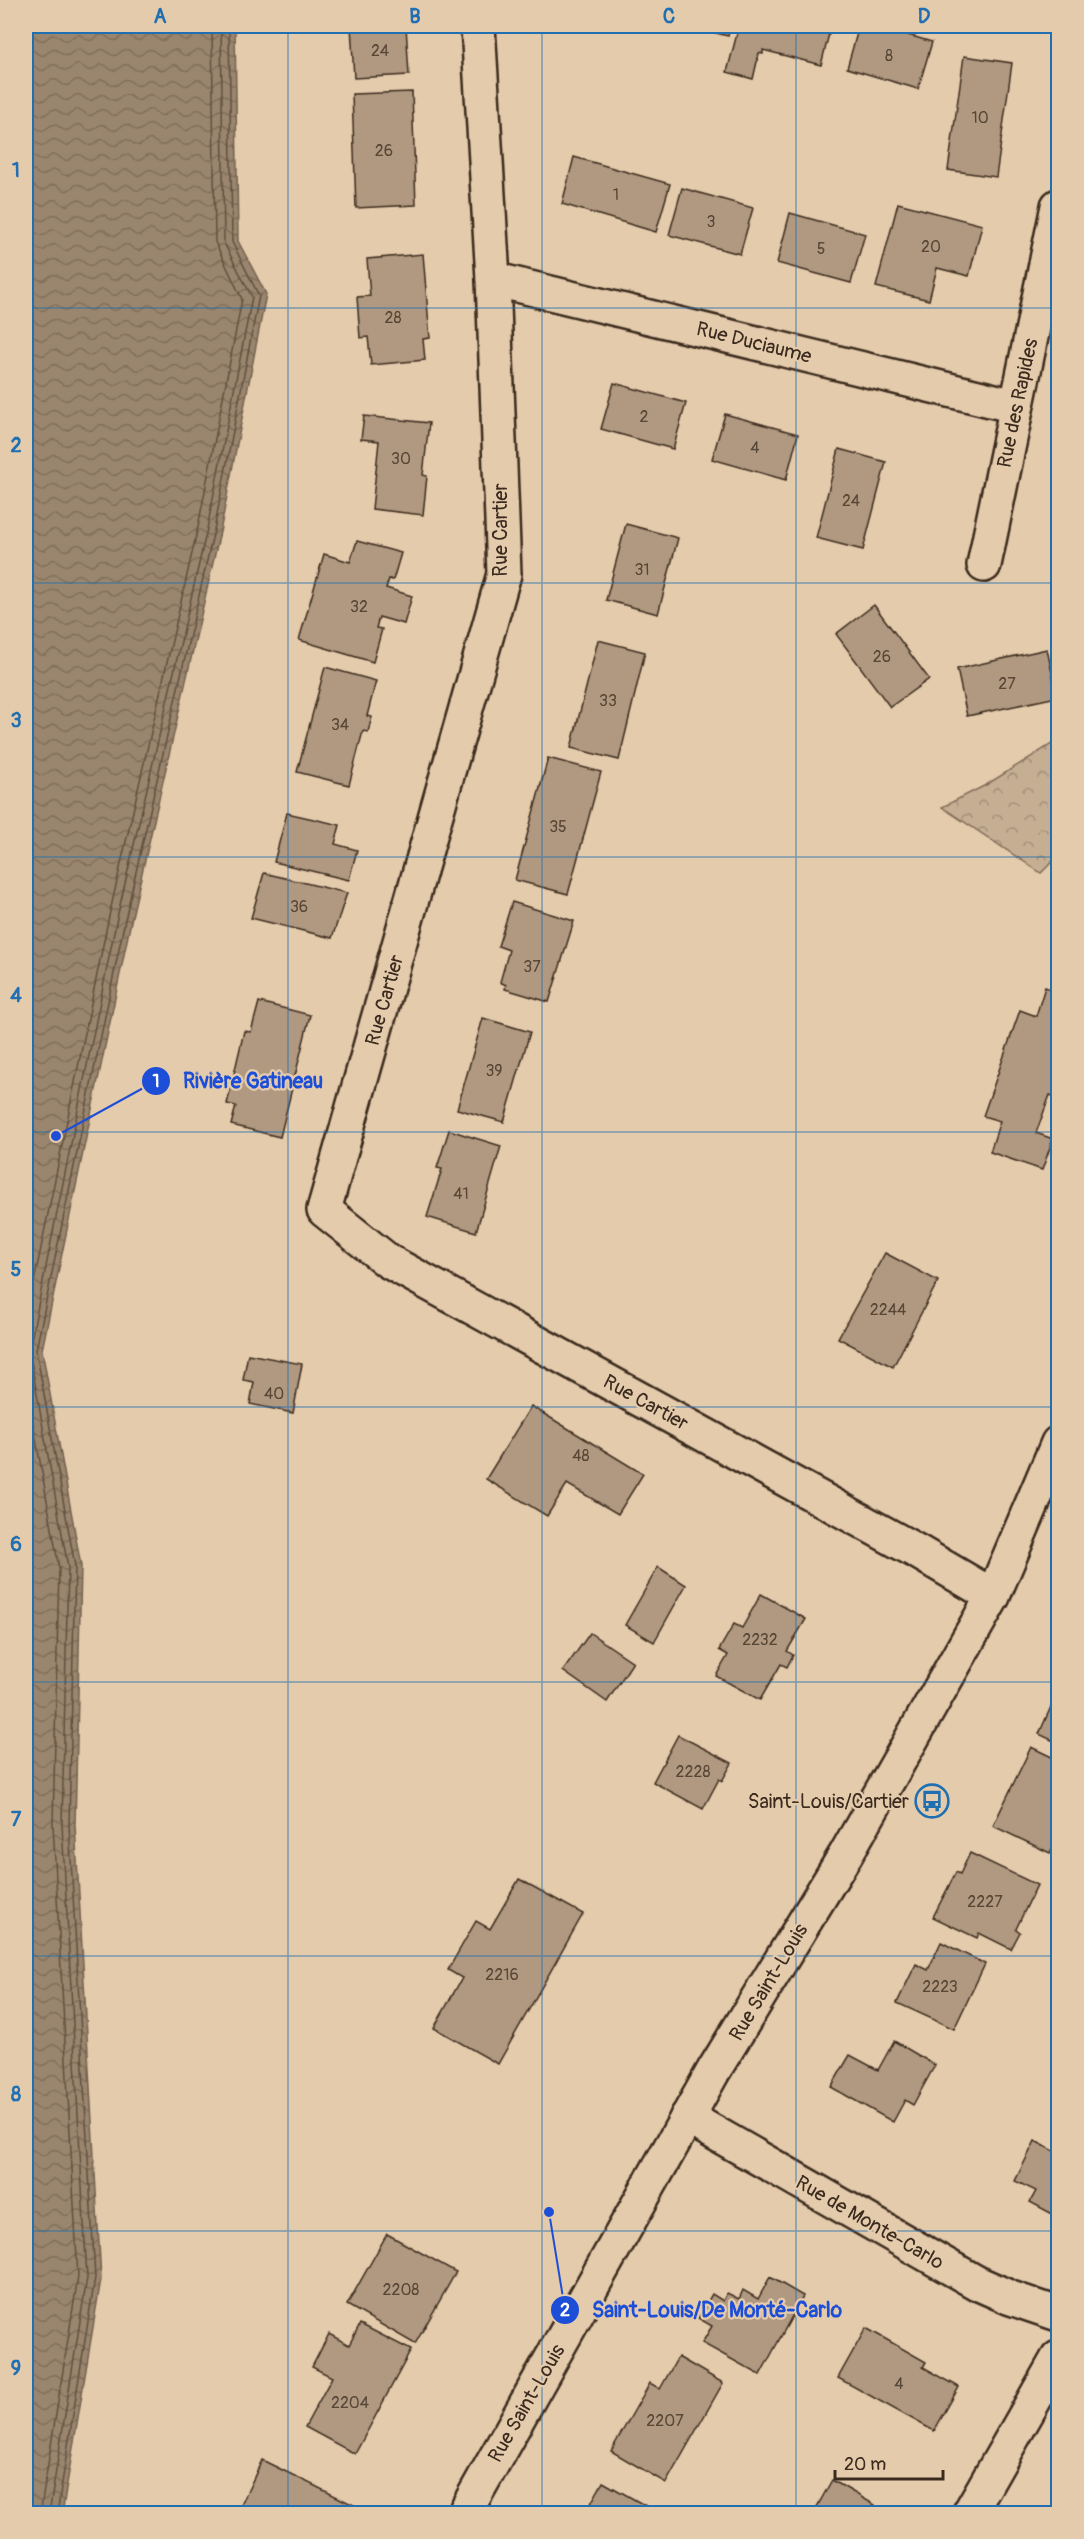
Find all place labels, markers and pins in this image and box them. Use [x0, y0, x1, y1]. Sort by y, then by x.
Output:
callout: Rivière Gatineau [141, 1061, 335, 1100]
bus stop icon: Saint-Louis/Cartier [914, 1783, 950, 1819]
place label: Saint-Louis/Cartier [748, 1789, 909, 1814]
callout: Saint-Louis/De Monté-Carlo [550, 2291, 854, 2330]

